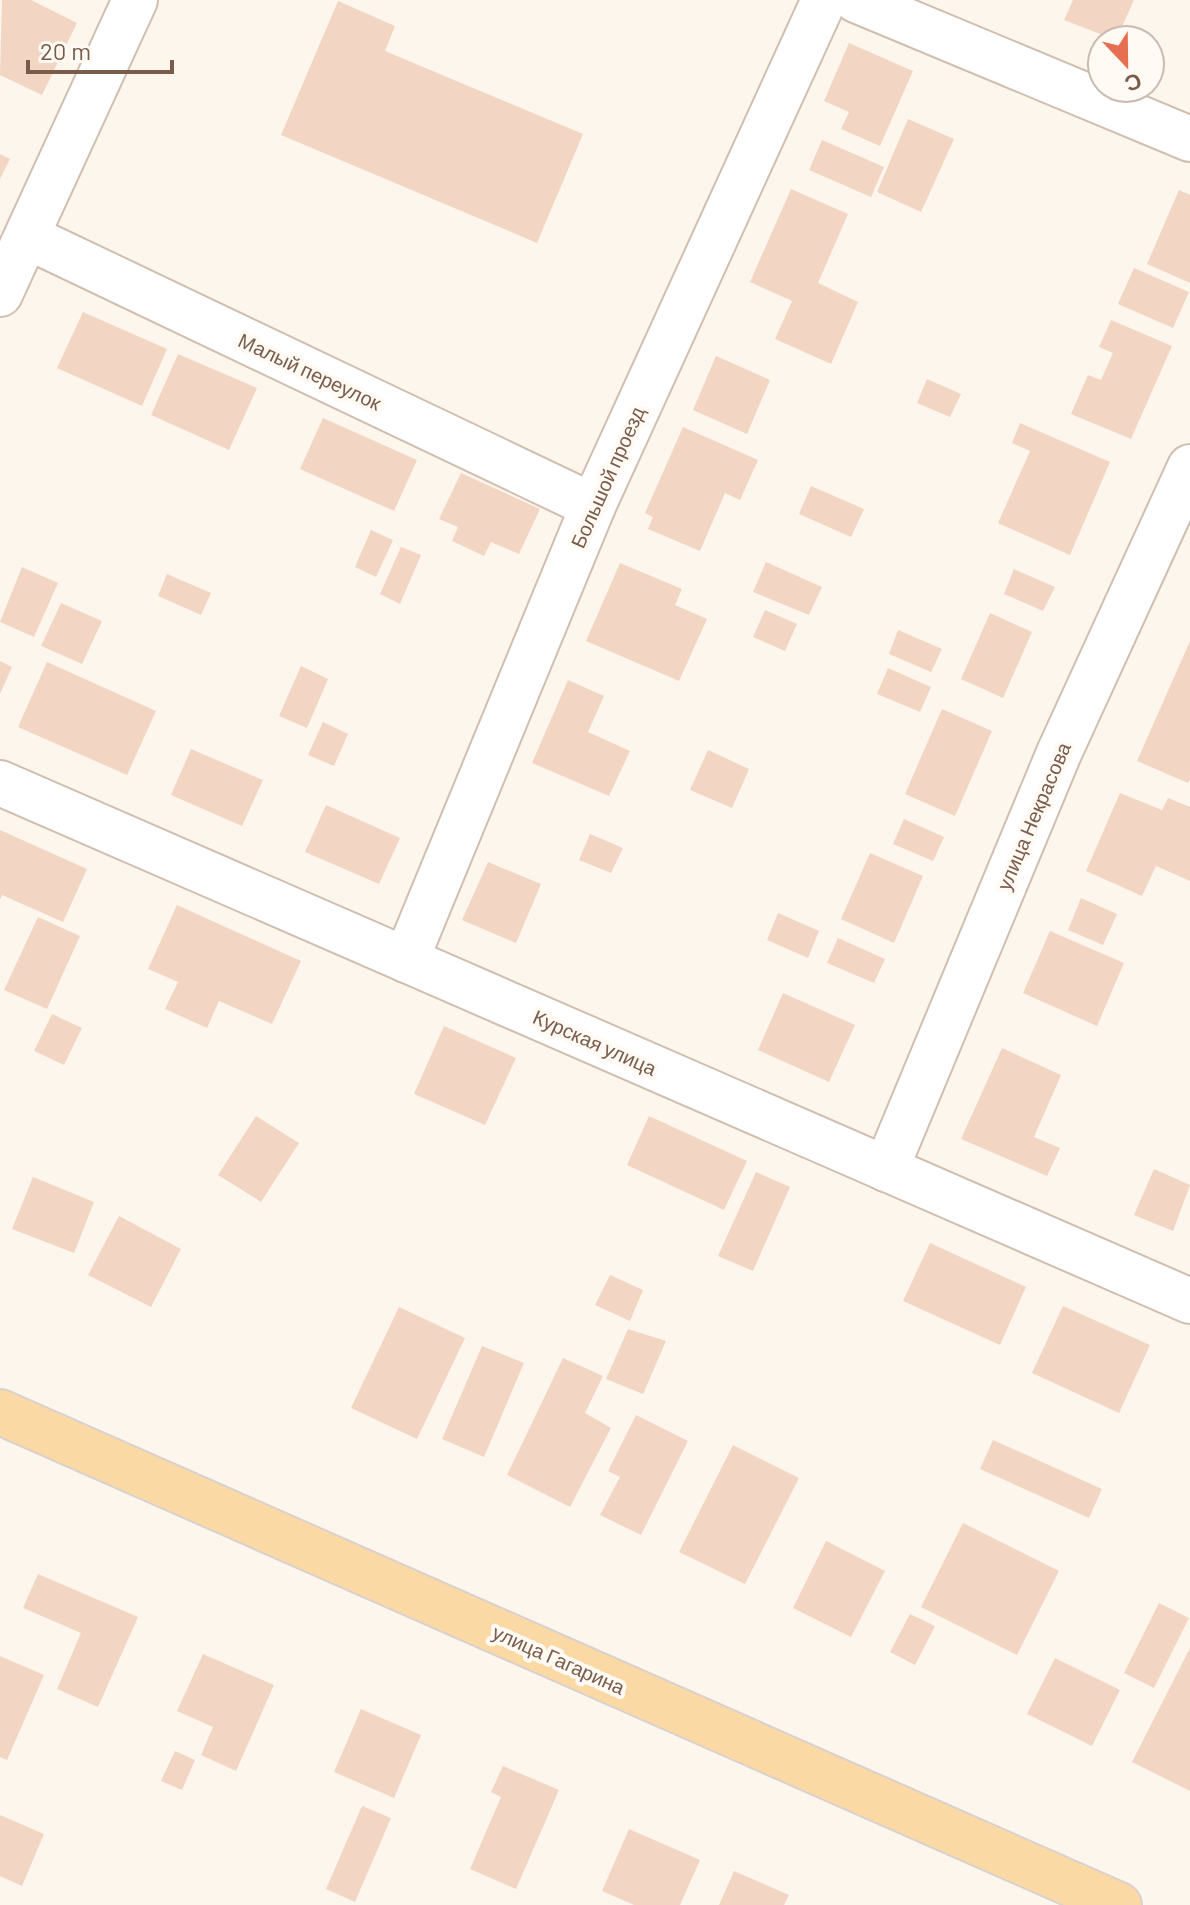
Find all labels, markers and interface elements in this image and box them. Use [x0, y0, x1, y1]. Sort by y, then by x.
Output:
scale bar [28, 24, 172, 74]
north arrow [1086, 24, 1166, 104]
text: 20 m [40, 36, 91, 65]
text: С [1122, 68, 1146, 99]
street label: Малый переулок [235, 327, 385, 415]
street label: Большой проезд [565, 402, 649, 551]
street label: улица Некрасова [991, 738, 1075, 894]
street label: Курская улица [530, 1004, 661, 1080]
street label: улица Гагарина [489, 1619, 630, 1699]

